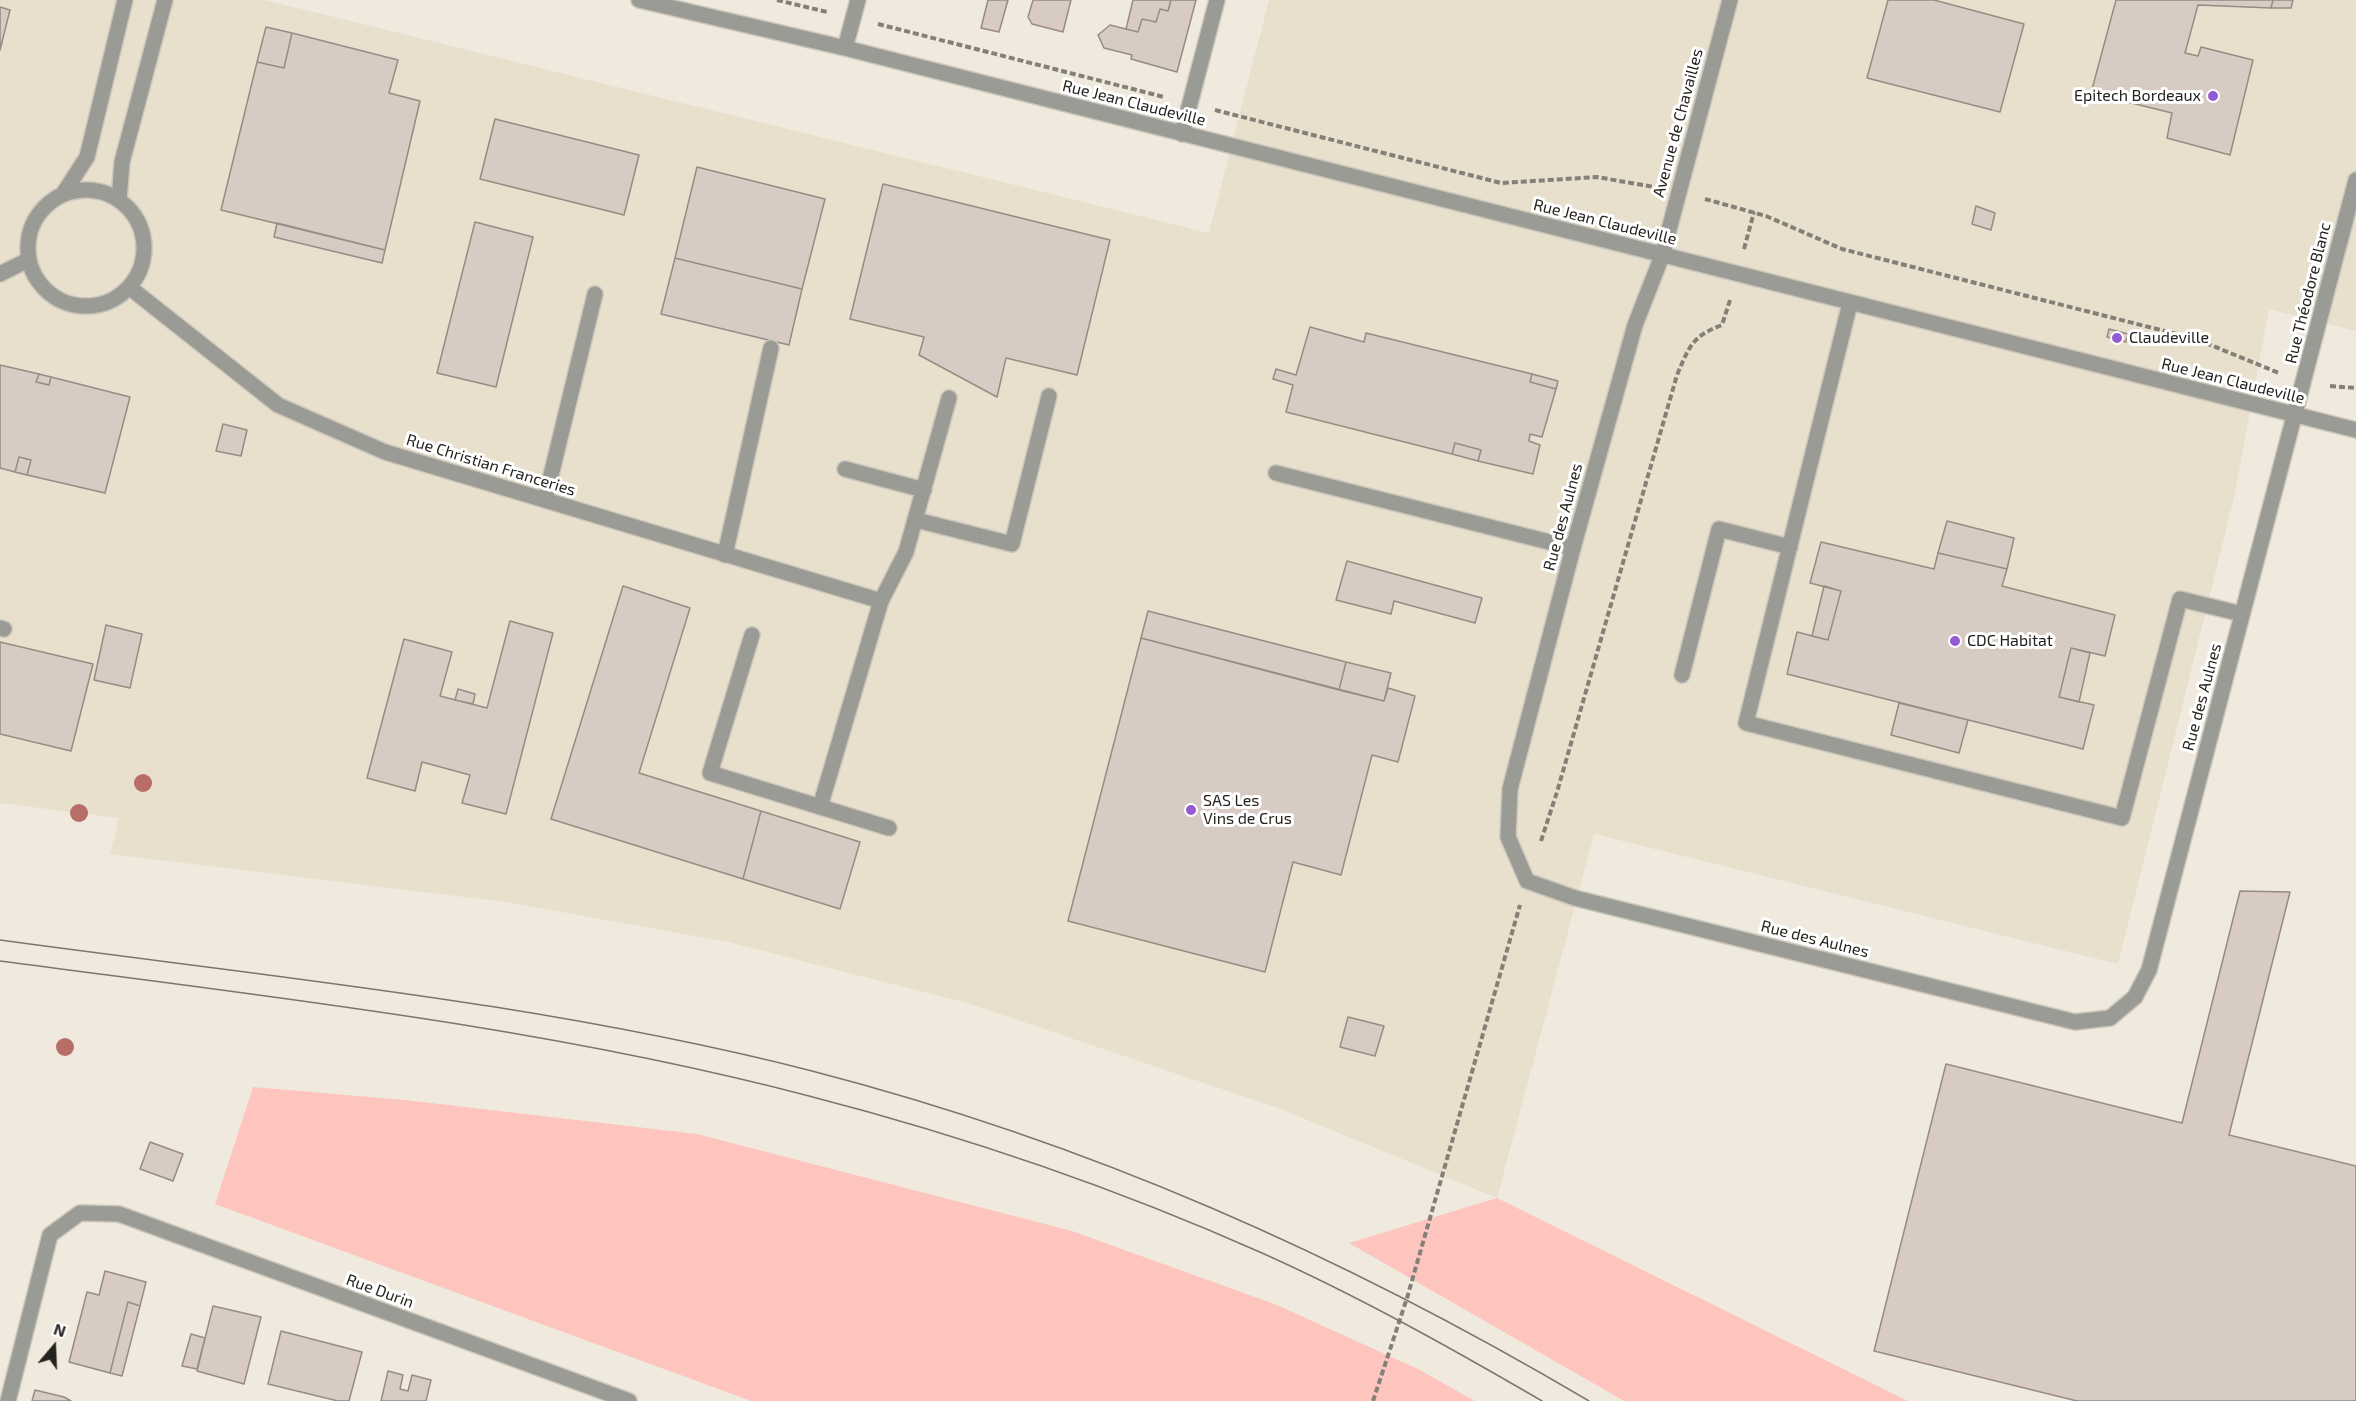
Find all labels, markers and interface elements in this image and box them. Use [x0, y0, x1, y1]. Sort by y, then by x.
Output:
street label: Avenue de Chavailles [1649, 47, 1707, 199]
street label: Rue Jean Claudeville [1060, 76, 1208, 130]
place label: Epitech Bordeaux [2074, 86, 2201, 106]
marker: Epitech Bordeaux [2206, 89, 2220, 103]
street label: Rue Jean Claudeville [1531, 195, 1679, 249]
street label: Rue Théodore Blanc [2281, 221, 2335, 365]
place label: Claudeville [2129, 328, 2209, 348]
marker: Claudeville [2110, 331, 2124, 345]
street label: Rue Jean Claudeville [2159, 354, 2307, 408]
street label: Rue Christian Franceries [404, 430, 578, 500]
street label: Rue des Aulnes [1539, 461, 1587, 573]
place label: CDC Habitat [1967, 631, 2053, 651]
marker: CDC Habitat [1948, 634, 1962, 648]
street label: Rue des Aulnes [2178, 641, 2226, 753]
place label: SAS Les Vins de Crus [1203, 791, 1292, 829]
marker: SAS Les Vins de Crus [1184, 803, 1198, 817]
street label: Rue des Aulnes [1759, 916, 1871, 962]
street label: Rue Durin [344, 1270, 416, 1312]
north arrow [24, 1317, 84, 1377]
text: N [51, 1319, 69, 1340]

